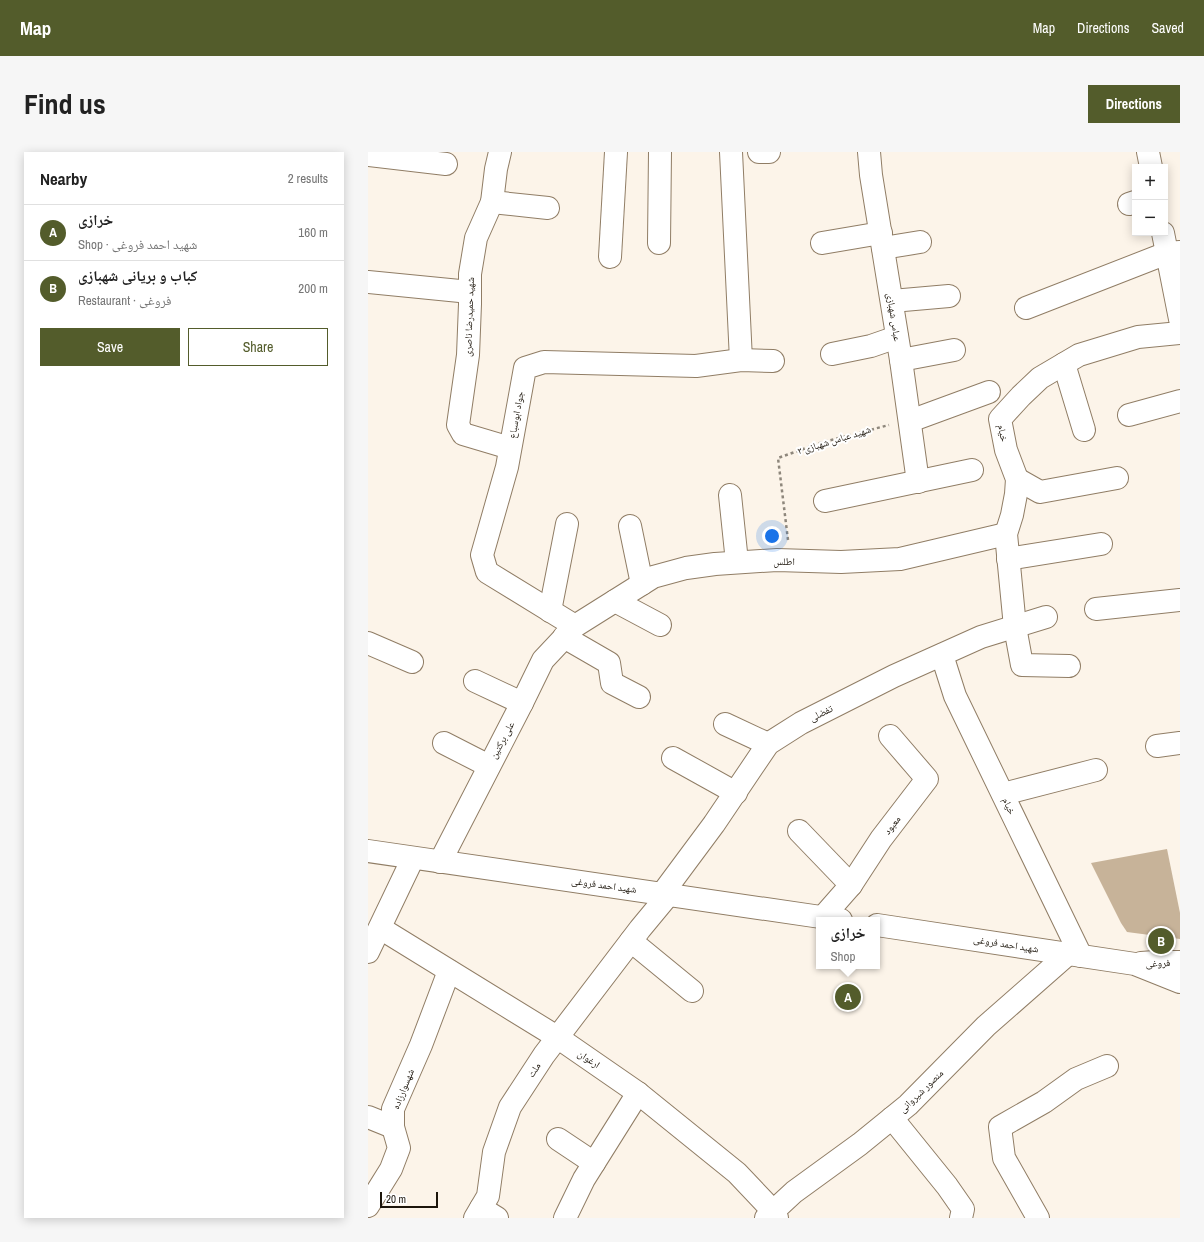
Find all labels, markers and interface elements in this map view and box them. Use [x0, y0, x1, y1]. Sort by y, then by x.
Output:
text: Map [20, 15, 51, 41]
text: Map [1033, 19, 1055, 37]
text: Directions [1077, 19, 1129, 37]
text: Saved [1151, 19, 1184, 37]
text: Find us [24, 85, 106, 123]
button: Directions [1088, 85, 1180, 123]
map controls [1132, 164, 1168, 236]
button: + [1132, 164, 1168, 200]
text: Nearby [40, 167, 87, 190]
text: 2 results [288, 170, 328, 187]
button: − [1132, 200, 1168, 236]
text: خرازی [78, 209, 113, 230]
text: A [49, 224, 57, 241]
text: 160 m [298, 224, 328, 241]
text: Shop · شهید احمد فروغی [78, 236, 197, 253]
text: کباب و بریانی شهبازی [78, 265, 198, 286]
street label: شهید حمیدرضا ناصری [461, 277, 477, 357]
text: B [49, 280, 57, 297]
text: 200 m [298, 280, 328, 297]
text: Restaurant · فروغی [78, 292, 171, 309]
street label: عباس شهبازی [884, 292, 904, 342]
button: Save [40, 328, 180, 366]
button: Share [188, 328, 328, 366]
street label: جواد ابوسباع [505, 390, 527, 440]
street label: شهید عباس شهبازی ۲ [795, 422, 873, 457]
street label: خیام [994, 423, 1011, 444]
your location [762, 526, 782, 546]
street label: اطلس [773, 555, 795, 568]
street label: تفضلی [807, 702, 835, 724]
street label: علی برکتین [487, 719, 517, 761]
street label: خیام [999, 795, 1019, 818]
street label: معبود [881, 813, 904, 837]
street label: شهید احمد فروغی [571, 874, 638, 896]
popup [816, 917, 880, 969]
text: خرازی [830, 922, 866, 943]
pin: B [1148, 926, 1174, 956]
street label: شهید احمد فروغی [973, 932, 1040, 956]
text: Shop [830, 948, 855, 965]
street label: فروغی [1145, 956, 1171, 970]
pin: A [835, 982, 861, 1012]
street label: ارغوان [575, 1047, 603, 1071]
street label: ملت [524, 1060, 544, 1080]
street label: منصور شیروانی [896, 1066, 946, 1115]
street label: شهسوارزاده [389, 1067, 417, 1111]
scale bar [380, 1190, 438, 1209]
text: 20 m [386, 1192, 406, 1206]

